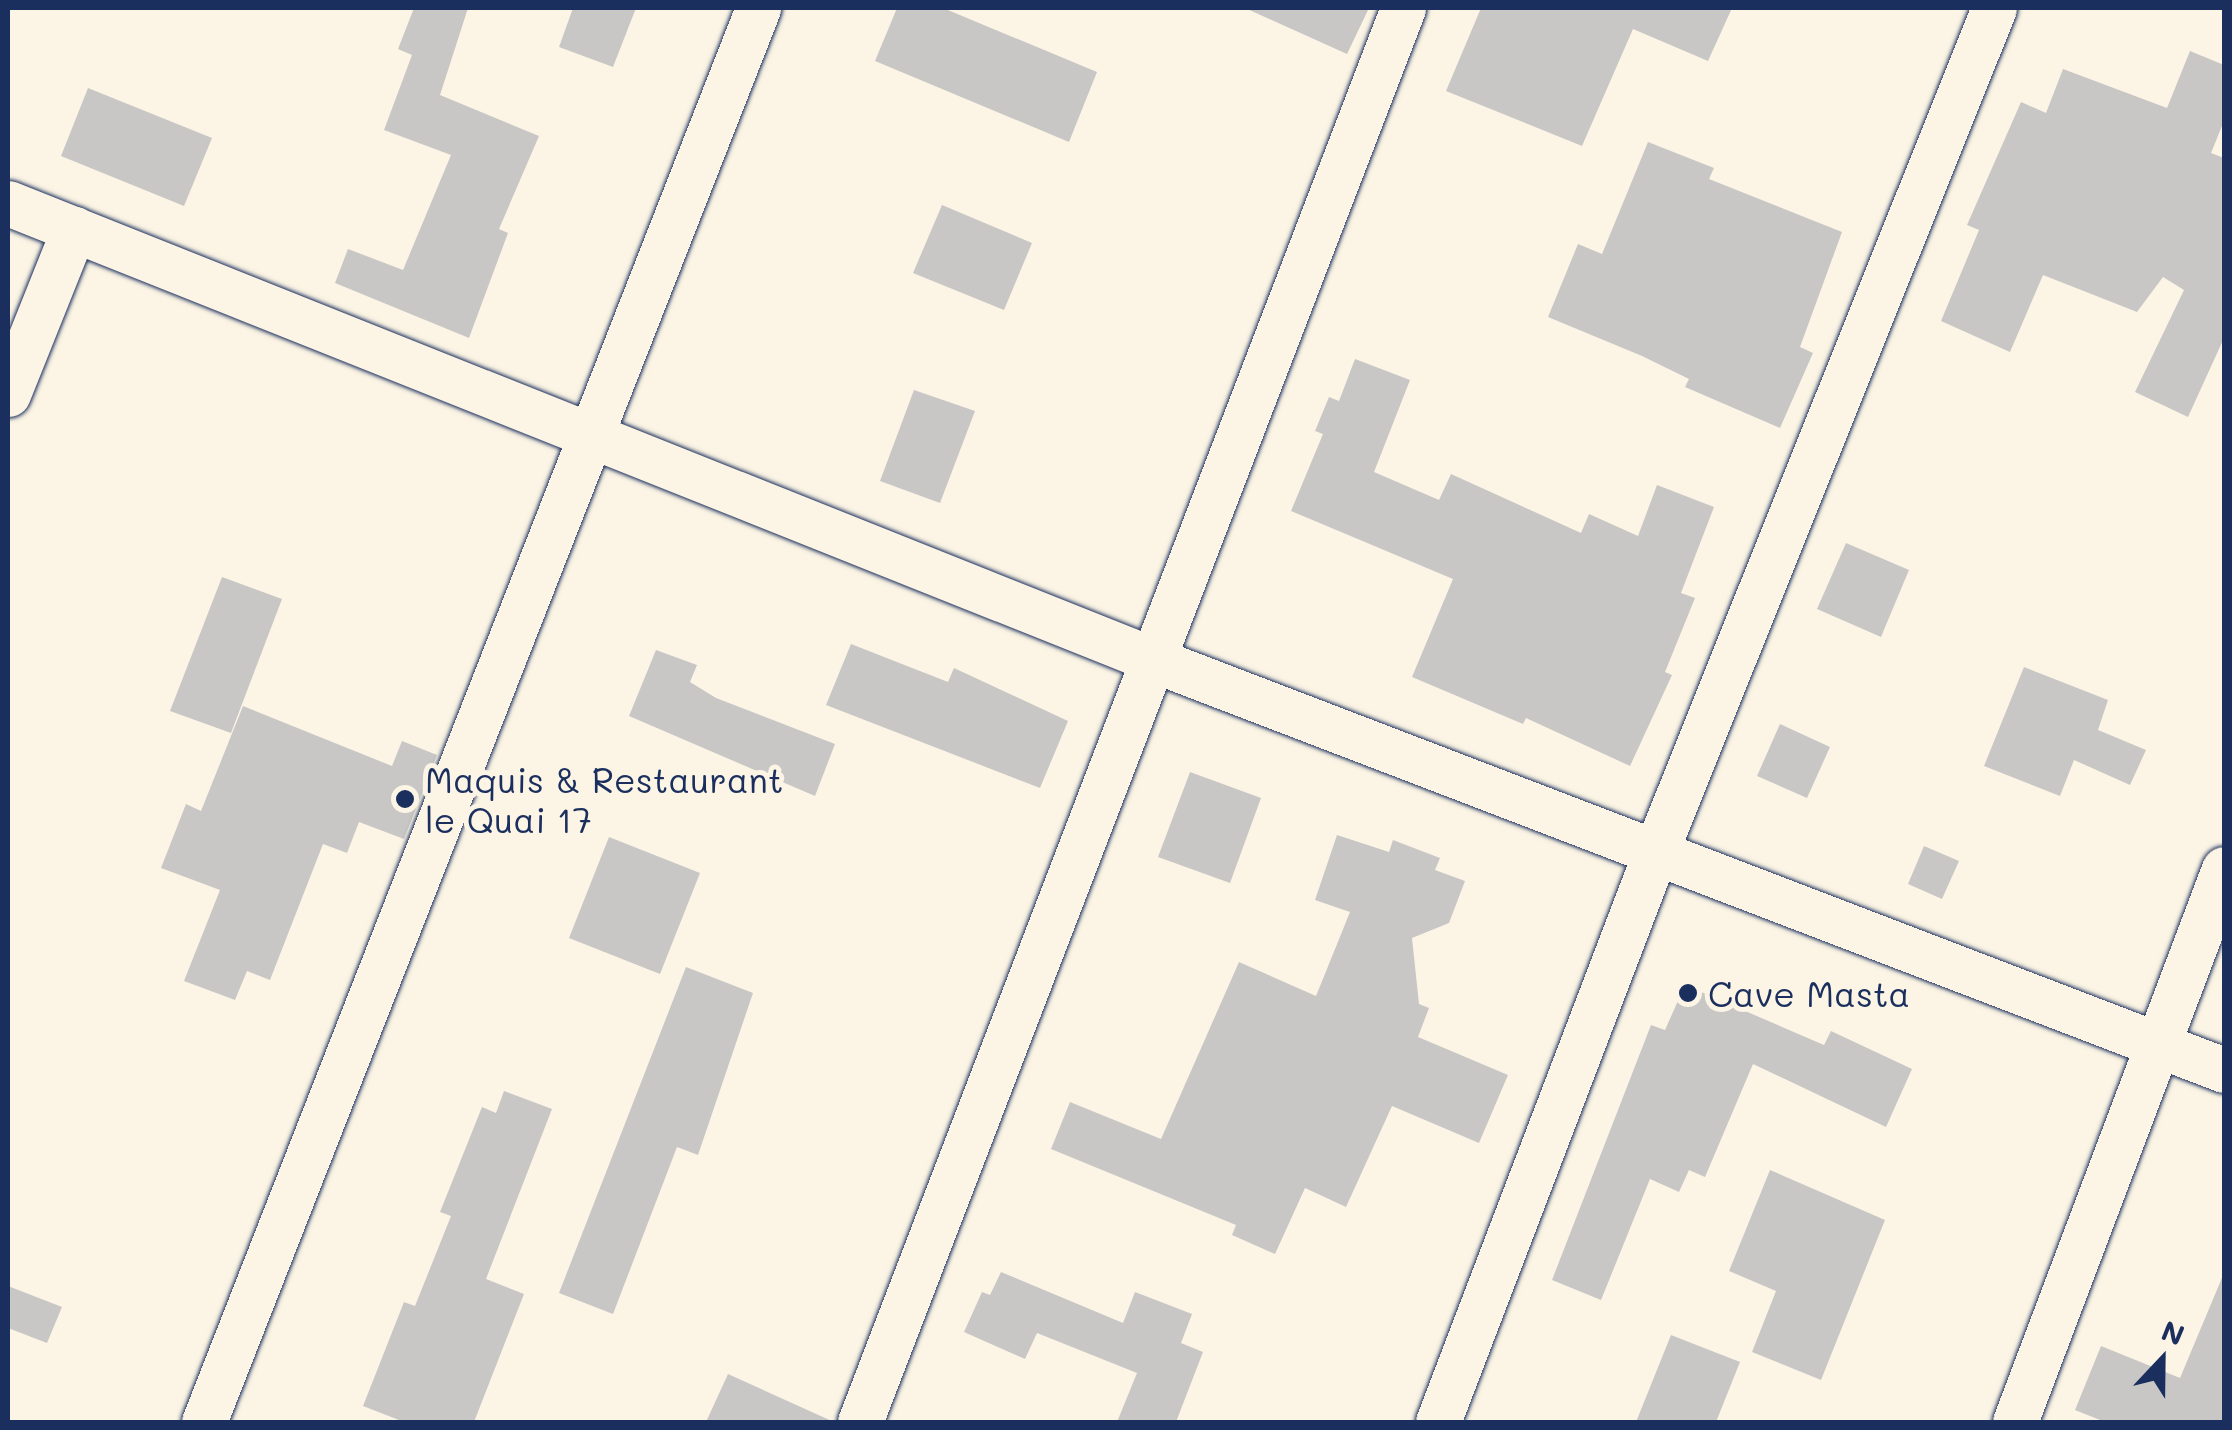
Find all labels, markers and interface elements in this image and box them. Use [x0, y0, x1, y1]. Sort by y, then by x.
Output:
place label: Maquis & Restaurant le Quai 17 [425, 758, 783, 840]
marker: Maquis & Restaurant le Quai 17 [394, 788, 416, 810]
place label: Cave Masta [1708, 972, 1910, 1014]
marker: Cave Masta [1677, 982, 1699, 1004]
north arrow [2112, 1310, 2212, 1410]
text: N [2157, 1312, 2190, 1353]

